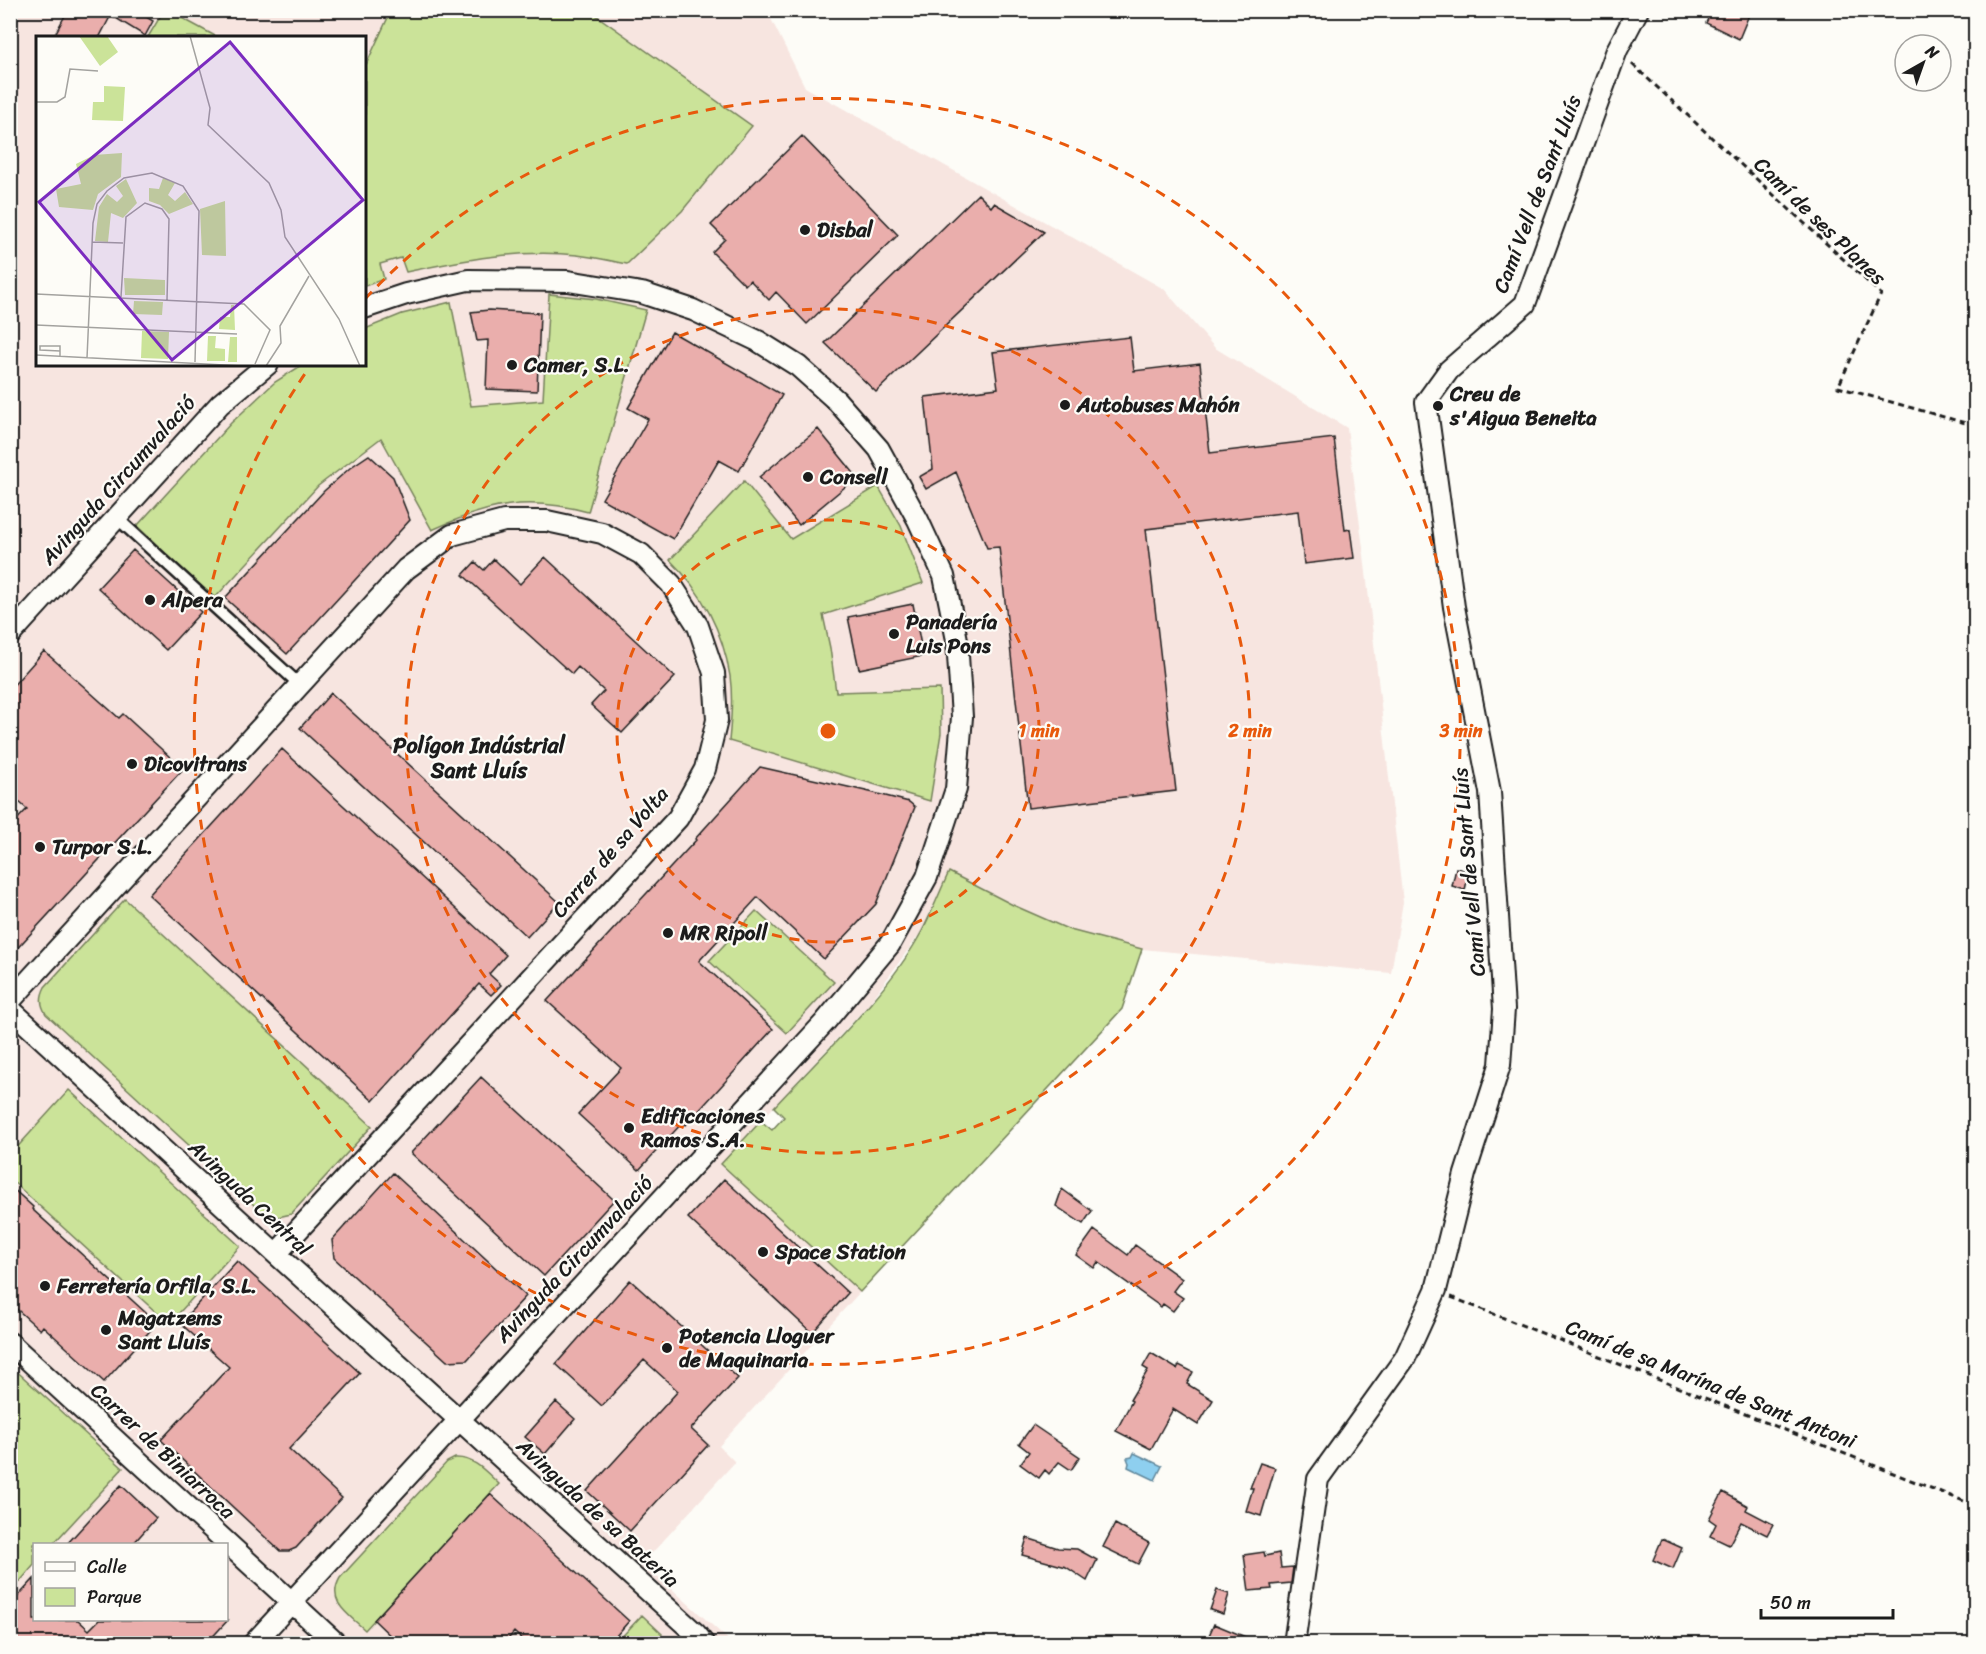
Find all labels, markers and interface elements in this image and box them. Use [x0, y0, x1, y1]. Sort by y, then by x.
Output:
north arrow [1893, 33, 1953, 93]
inset map [36, 36, 366, 366]
text: N [1918, 37, 1947, 67]
street label: Camí Vell de Sant Lluís [1482, 89, 1592, 299]
street label: Camí de ses Planes [1744, 147, 1896, 295]
place label: Disbal [817, 211, 874, 249]
marker: Disbal [798, 223, 812, 237]
place label: Camer, S.L. [523, 346, 630, 384]
marker: Camer, S.L. [505, 358, 519, 372]
place label: Creu de s'Aigua Beneita [1449, 375, 1597, 437]
street label: Avinguda Circumvalació [30, 386, 206, 575]
place label: Autobuses Mahón [1076, 386, 1240, 424]
marker: Autobuses Mahón [1058, 398, 1072, 412]
marker: Creu de s'Aigua Beneita [1431, 399, 1445, 413]
place label: Consell [819, 458, 889, 496]
marker: Consell [801, 470, 815, 484]
place label: Alpera [161, 581, 224, 619]
marker: Alpera [143, 593, 157, 607]
place label: Panadería Luis Pons [906, 603, 998, 665]
marker: Panadería Luis Pons [887, 627, 901, 641]
text: 1 min [1019, 715, 1060, 747]
text: 2 min [1227, 715, 1272, 747]
text: 3 min [1438, 715, 1483, 747]
centre of rings [818, 721, 838, 741]
district label: Polígon Indústrial Sant Lluís [393, 726, 566, 790]
place label: Dicovitrans [144, 745, 247, 783]
marker: Dicovitrans [125, 757, 139, 771]
street label: Camí Vell de Sant Lluís [1441, 766, 1497, 978]
street label: Carrer de sa Volta [541, 777, 679, 927]
place label: Turpor S.L. [52, 828, 153, 866]
marker: Turpor S.L. [33, 840, 47, 854]
place label: MR Ripoll [679, 914, 768, 952]
marker: MR Ripoll [661, 926, 675, 940]
place label: Edificaciones Ramos S.A. [640, 1097, 765, 1159]
marker: Edificaciones Ramos S.A. [622, 1121, 636, 1135]
street label: Avinguda Central [178, 1129, 322, 1267]
street label: Avinguda Circumvalació [485, 1166, 663, 1353]
place label: Space Station [774, 1233, 906, 1271]
marker: Space Station [756, 1245, 770, 1259]
place label: Ferretería Orfila, S.L. [56, 1267, 257, 1305]
marker: Ferretería Orfila, S.L. [38, 1279, 52, 1293]
place label: Magatzems Sant Lluís [117, 1299, 222, 1361]
street label: Camí de sa Marína de Sant Antoni [1560, 1308, 1863, 1460]
place label: Potencia Lloguer de Maquinaria [679, 1317, 835, 1379]
marker: Magatzems Sant Lluís [99, 1323, 113, 1337]
marker: Potencia Lloguer de Maquinaria [660, 1341, 674, 1355]
street label: Carrer de Biniarroca [81, 1373, 245, 1529]
street label: Avinguda de sa Bateria [506, 1428, 689, 1598]
legend [33, 1543, 228, 1621]
text: Calle [87, 1551, 127, 1583]
text: Parque [87, 1581, 142, 1613]
scale bar [1761, 1582, 1893, 1620]
text: 50 m [1770, 1587, 1811, 1619]

